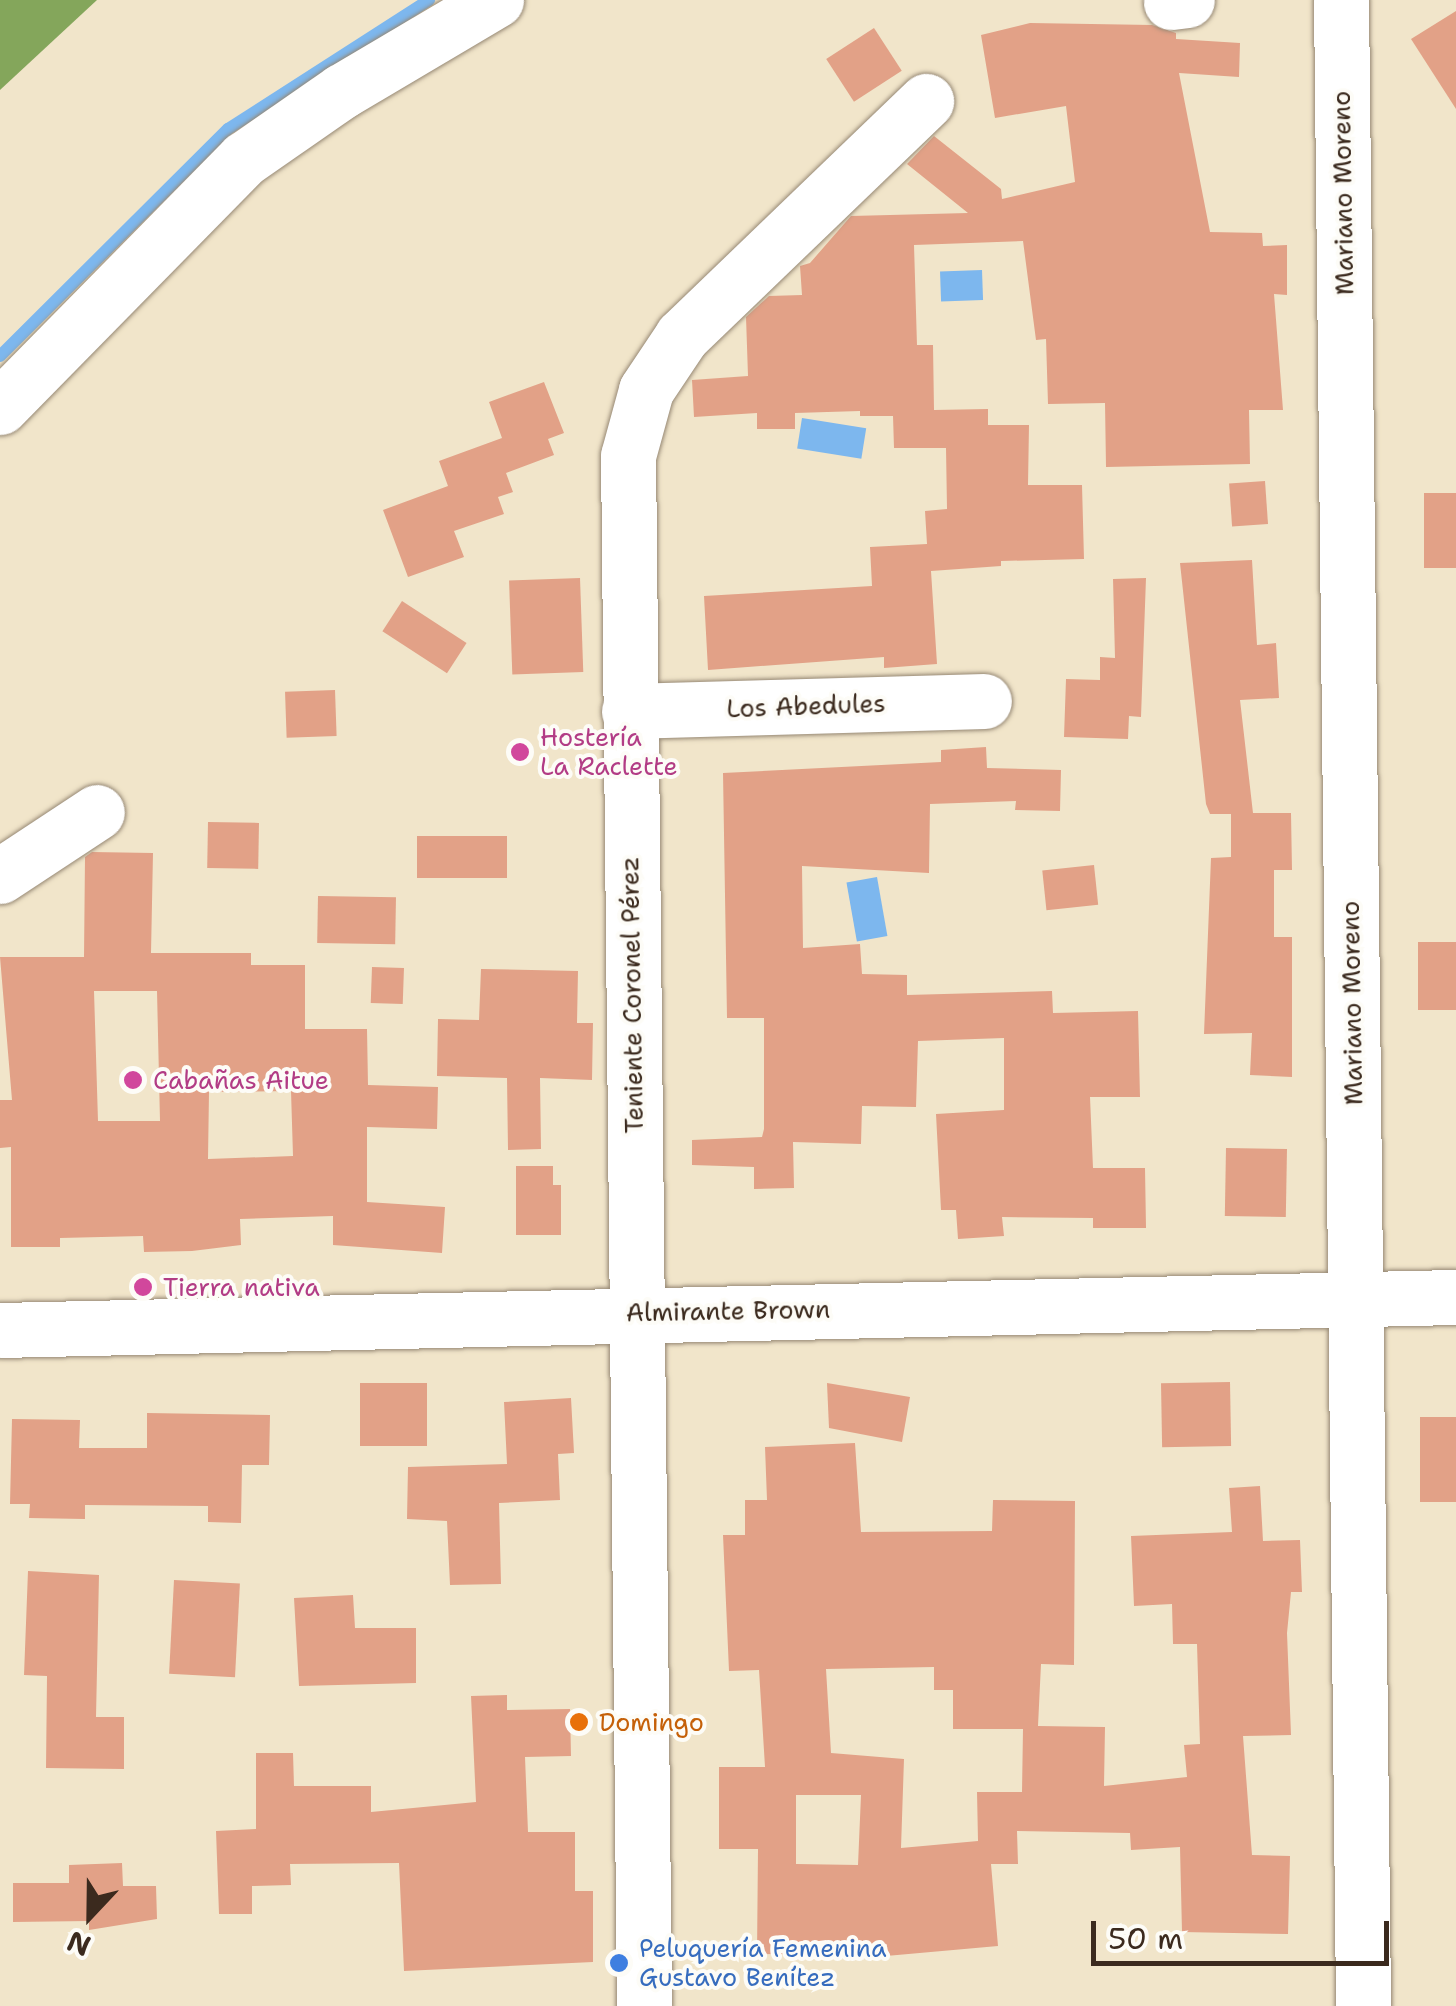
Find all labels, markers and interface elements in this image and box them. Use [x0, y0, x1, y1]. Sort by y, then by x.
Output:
street label: Mariano Moreno [1326, 91, 1360, 295]
street label: Los Abedules [726, 688, 886, 724]
place label: Hostería La Raclette [540, 723, 678, 782]
marker: Hostería La Raclette [509, 741, 531, 763]
street label: Teniente Coronel Pérez [615, 856, 649, 1134]
street label: Mariano Moreno [1335, 901, 1369, 1105]
place label: Cabañas Aitue [153, 1065, 329, 1095]
marker: Cabañas Aitue [122, 1069, 144, 1091]
place label: Tierra nativa [163, 1272, 320, 1302]
marker: Tierra nativa [132, 1276, 154, 1298]
street label: Almirante Brown [626, 1294, 830, 1328]
place label: Domingo [599, 1707, 704, 1737]
marker: Domingo [568, 1711, 590, 1733]
north arrow [40, 1866, 140, 1966]
scale bar [1096, 1901, 1394, 1963]
text: 50 m [1108, 1918, 1183, 1959]
text: N [61, 1922, 96, 1966]
place label: Peluquería Femenina Gustavo Benítez [639, 1934, 887, 1993]
marker: Peluquería Femenina Gustavo Benítez [608, 1952, 630, 1974]

